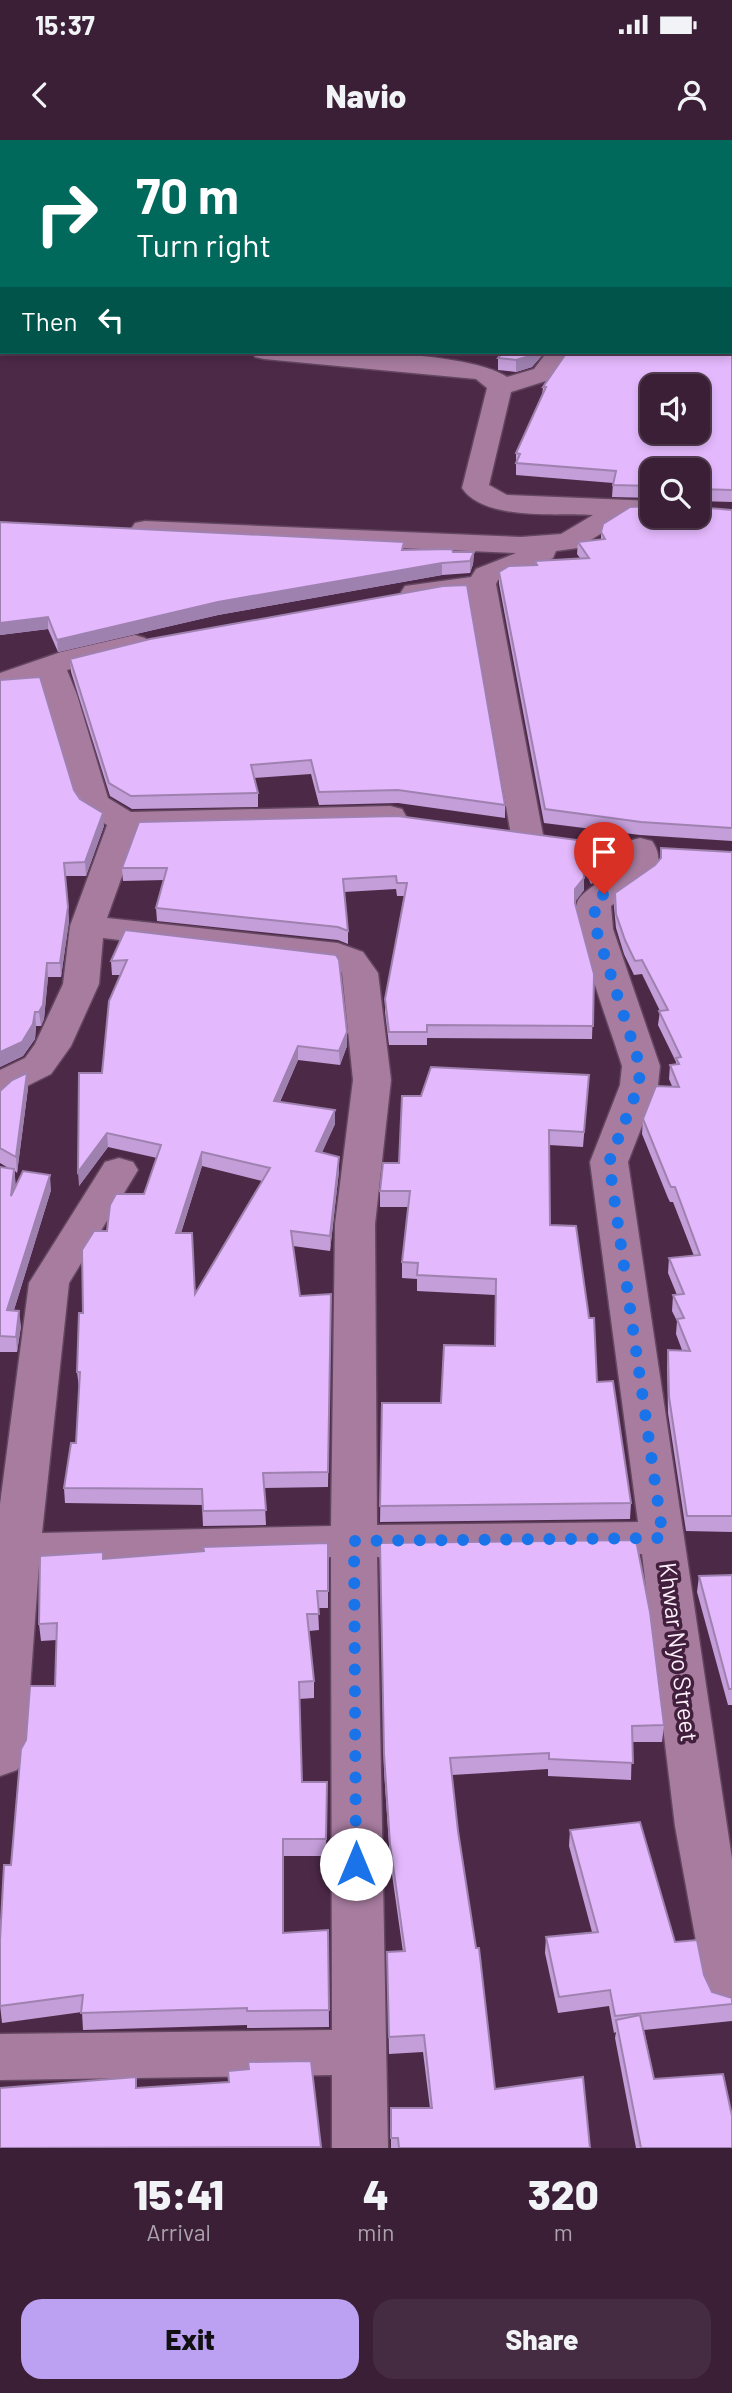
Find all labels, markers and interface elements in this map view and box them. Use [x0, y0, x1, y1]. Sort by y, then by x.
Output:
text: 15:37 [35, 9, 95, 40]
icon: back [21, 76, 59, 114]
text: Navio [326, 76, 406, 114]
icon: person [673, 76, 711, 114]
text: 70 m [136, 165, 239, 224]
icon: right [21, 168, 112, 259]
text: Turn right [136, 225, 271, 263]
icon: left [92, 301, 130, 339]
text: Then [21, 305, 78, 336]
map controls [640, 374, 710, 528]
button: sound [640, 374, 710, 444]
button: search [640, 458, 710, 528]
pin [574, 822, 634, 894]
icon: arrive [585, 833, 623, 871]
street label: Khwar Nyo Street [654, 1560, 705, 1743]
position arrow [319, 1827, 393, 1901]
text: 15:41 [133, 2168, 224, 2218]
text: 4 [363, 2168, 389, 2218]
text: 320 [528, 2168, 599, 2218]
text: Arrival [146, 2218, 211, 2246]
text: min [357, 2218, 395, 2246]
text: m [554, 2218, 573, 2246]
button: Exit [21, 2299, 359, 2379]
button: Share [373, 2299, 711, 2379]

